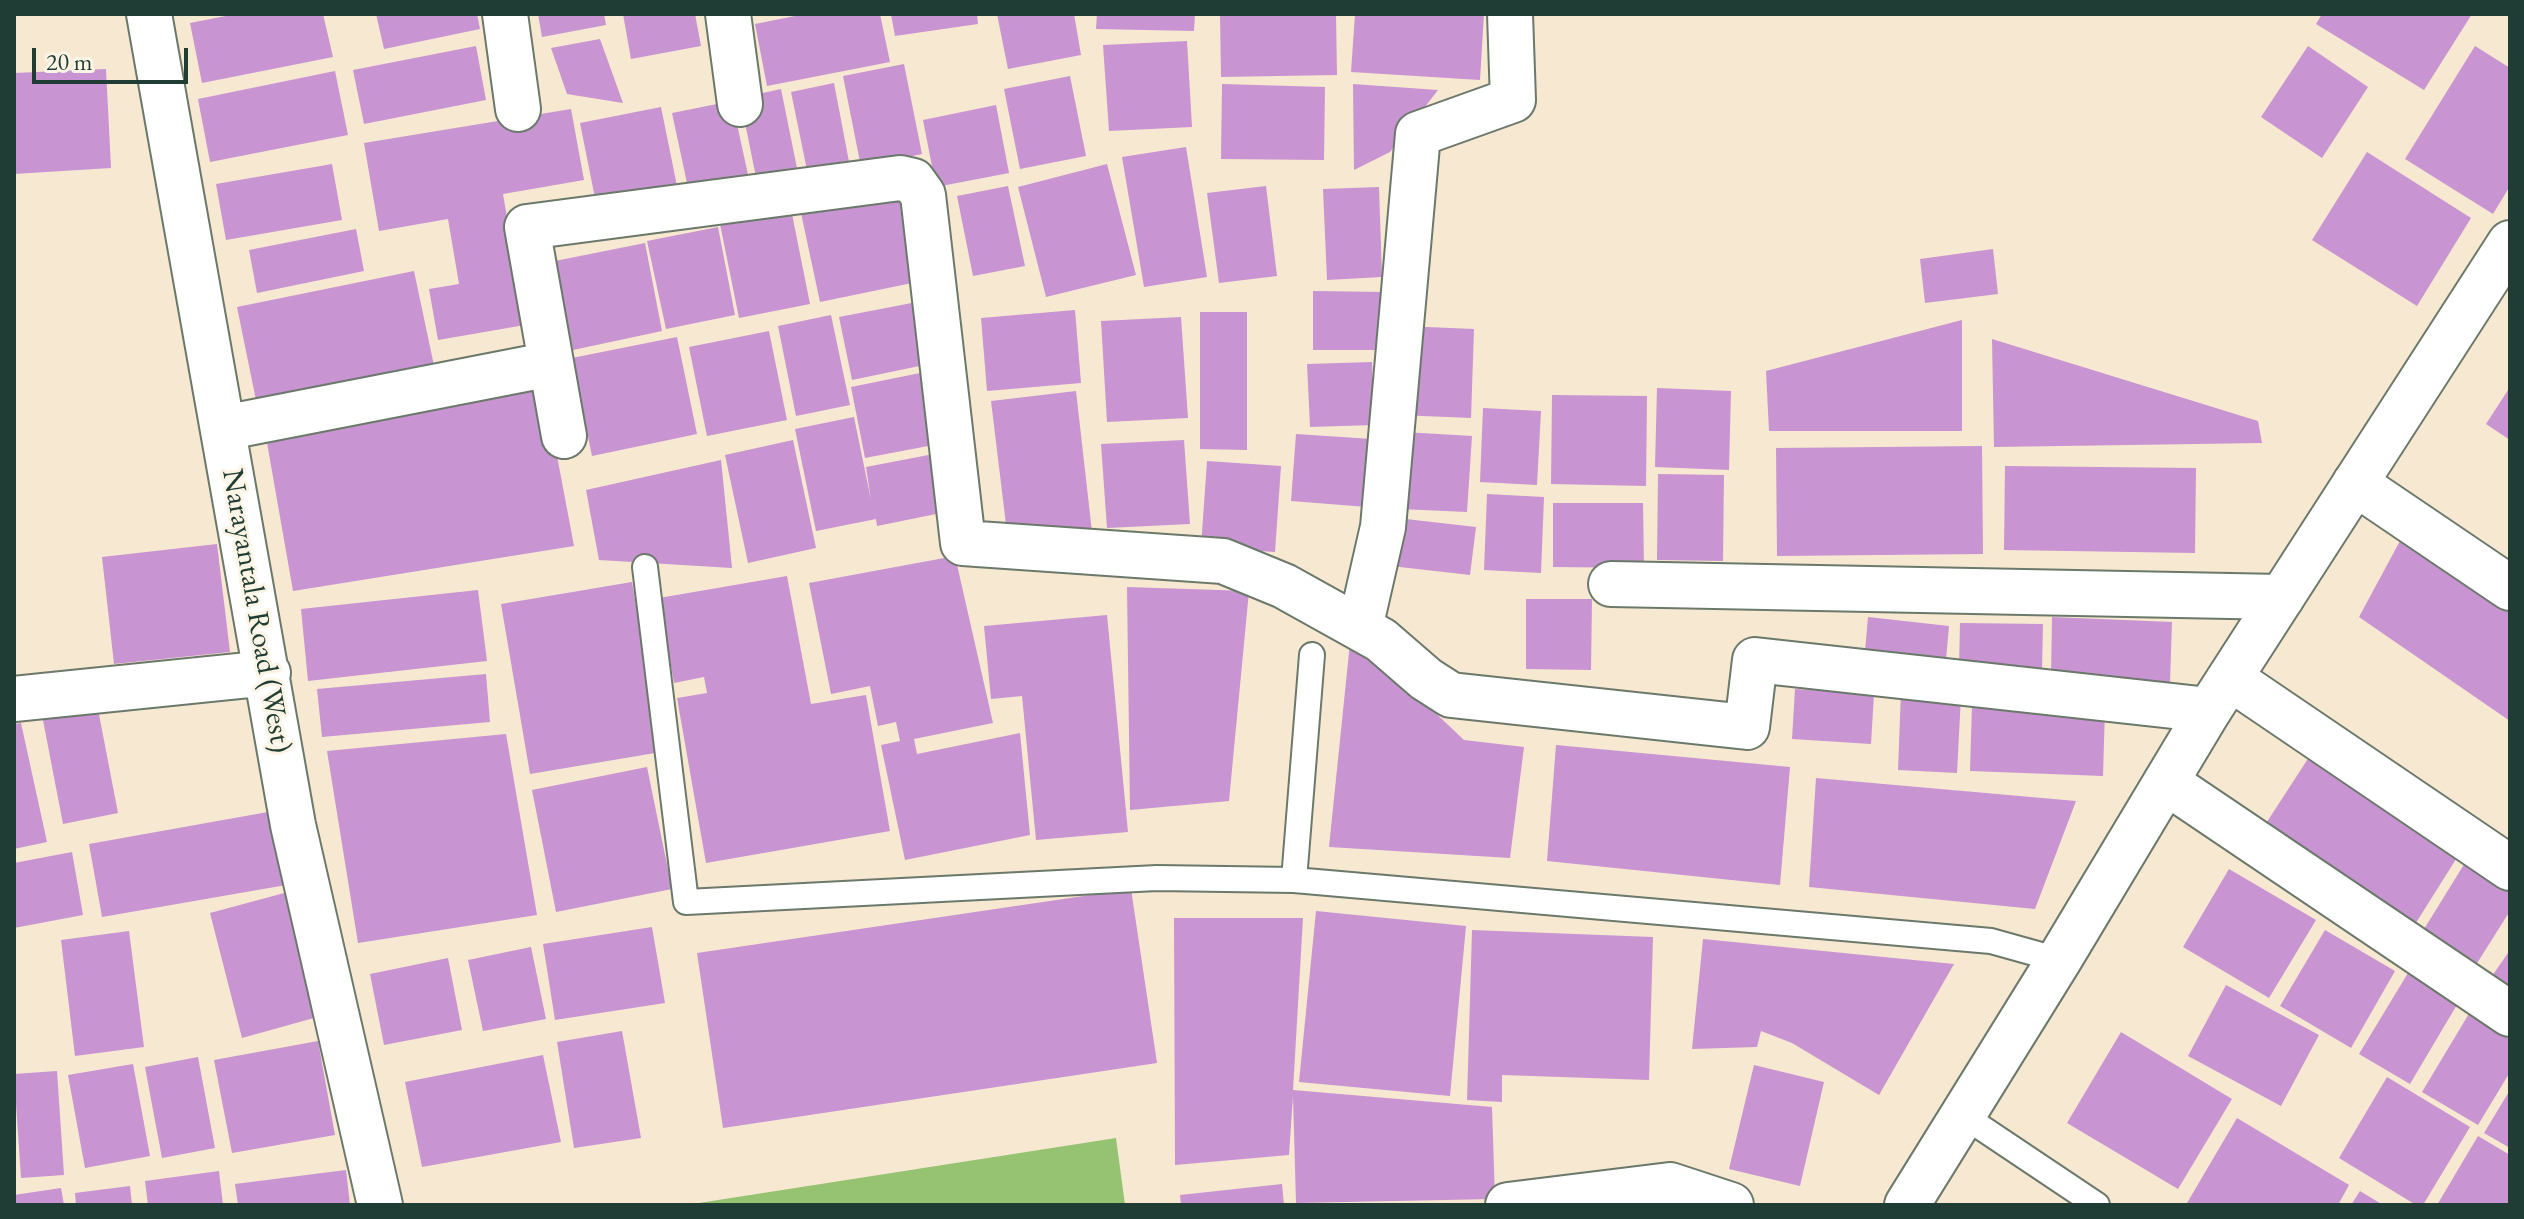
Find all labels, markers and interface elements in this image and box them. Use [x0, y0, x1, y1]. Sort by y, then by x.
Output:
scale bar [36, 32, 192, 82]
text: 20 m [46, 46, 93, 77]
street label: Narayantala Road (West) [213, 466, 299, 756]

